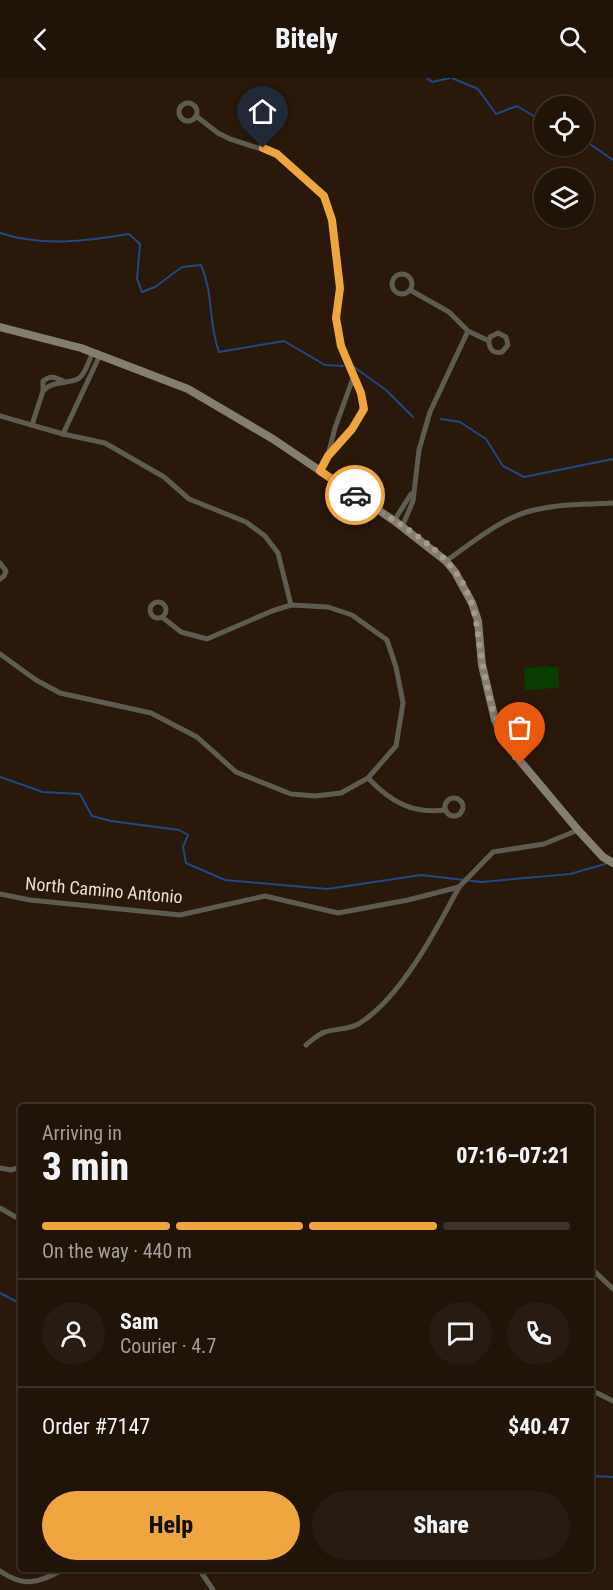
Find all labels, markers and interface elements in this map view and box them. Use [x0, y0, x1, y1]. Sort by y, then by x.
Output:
icon: back [24, 23, 57, 56]
text: Bitely [275, 23, 338, 55]
icon: search [556, 23, 589, 56]
pin [237, 86, 288, 148]
icon: home [246, 95, 279, 128]
map controls [534, 96, 594, 228]
button: locate [534, 96, 594, 156]
button: layers [534, 168, 594, 228]
courier [325, 465, 385, 525]
icon: car [339, 479, 372, 512]
pin [494, 702, 545, 764]
icon: bag [503, 711, 536, 744]
street label: North Camino Antonio [24, 873, 184, 907]
text: Arriving in [42, 1121, 122, 1145]
text: 07:16–07:21 [456, 1143, 570, 1168]
text: 3 min [42, 1144, 129, 1190]
text: On the way · 440 m [42, 1239, 192, 1263]
button: person [42, 1302, 105, 1365]
button: chat [429, 1302, 492, 1365]
button: phone [507, 1302, 570, 1365]
text: Sam [120, 1309, 159, 1334]
text: Courier · 4.7 [120, 1334, 216, 1358]
text: Order #7147 [42, 1414, 150, 1439]
text: $40.47 [508, 1414, 570, 1439]
button: Help [42, 1491, 300, 1560]
button: Share [312, 1491, 570, 1560]

